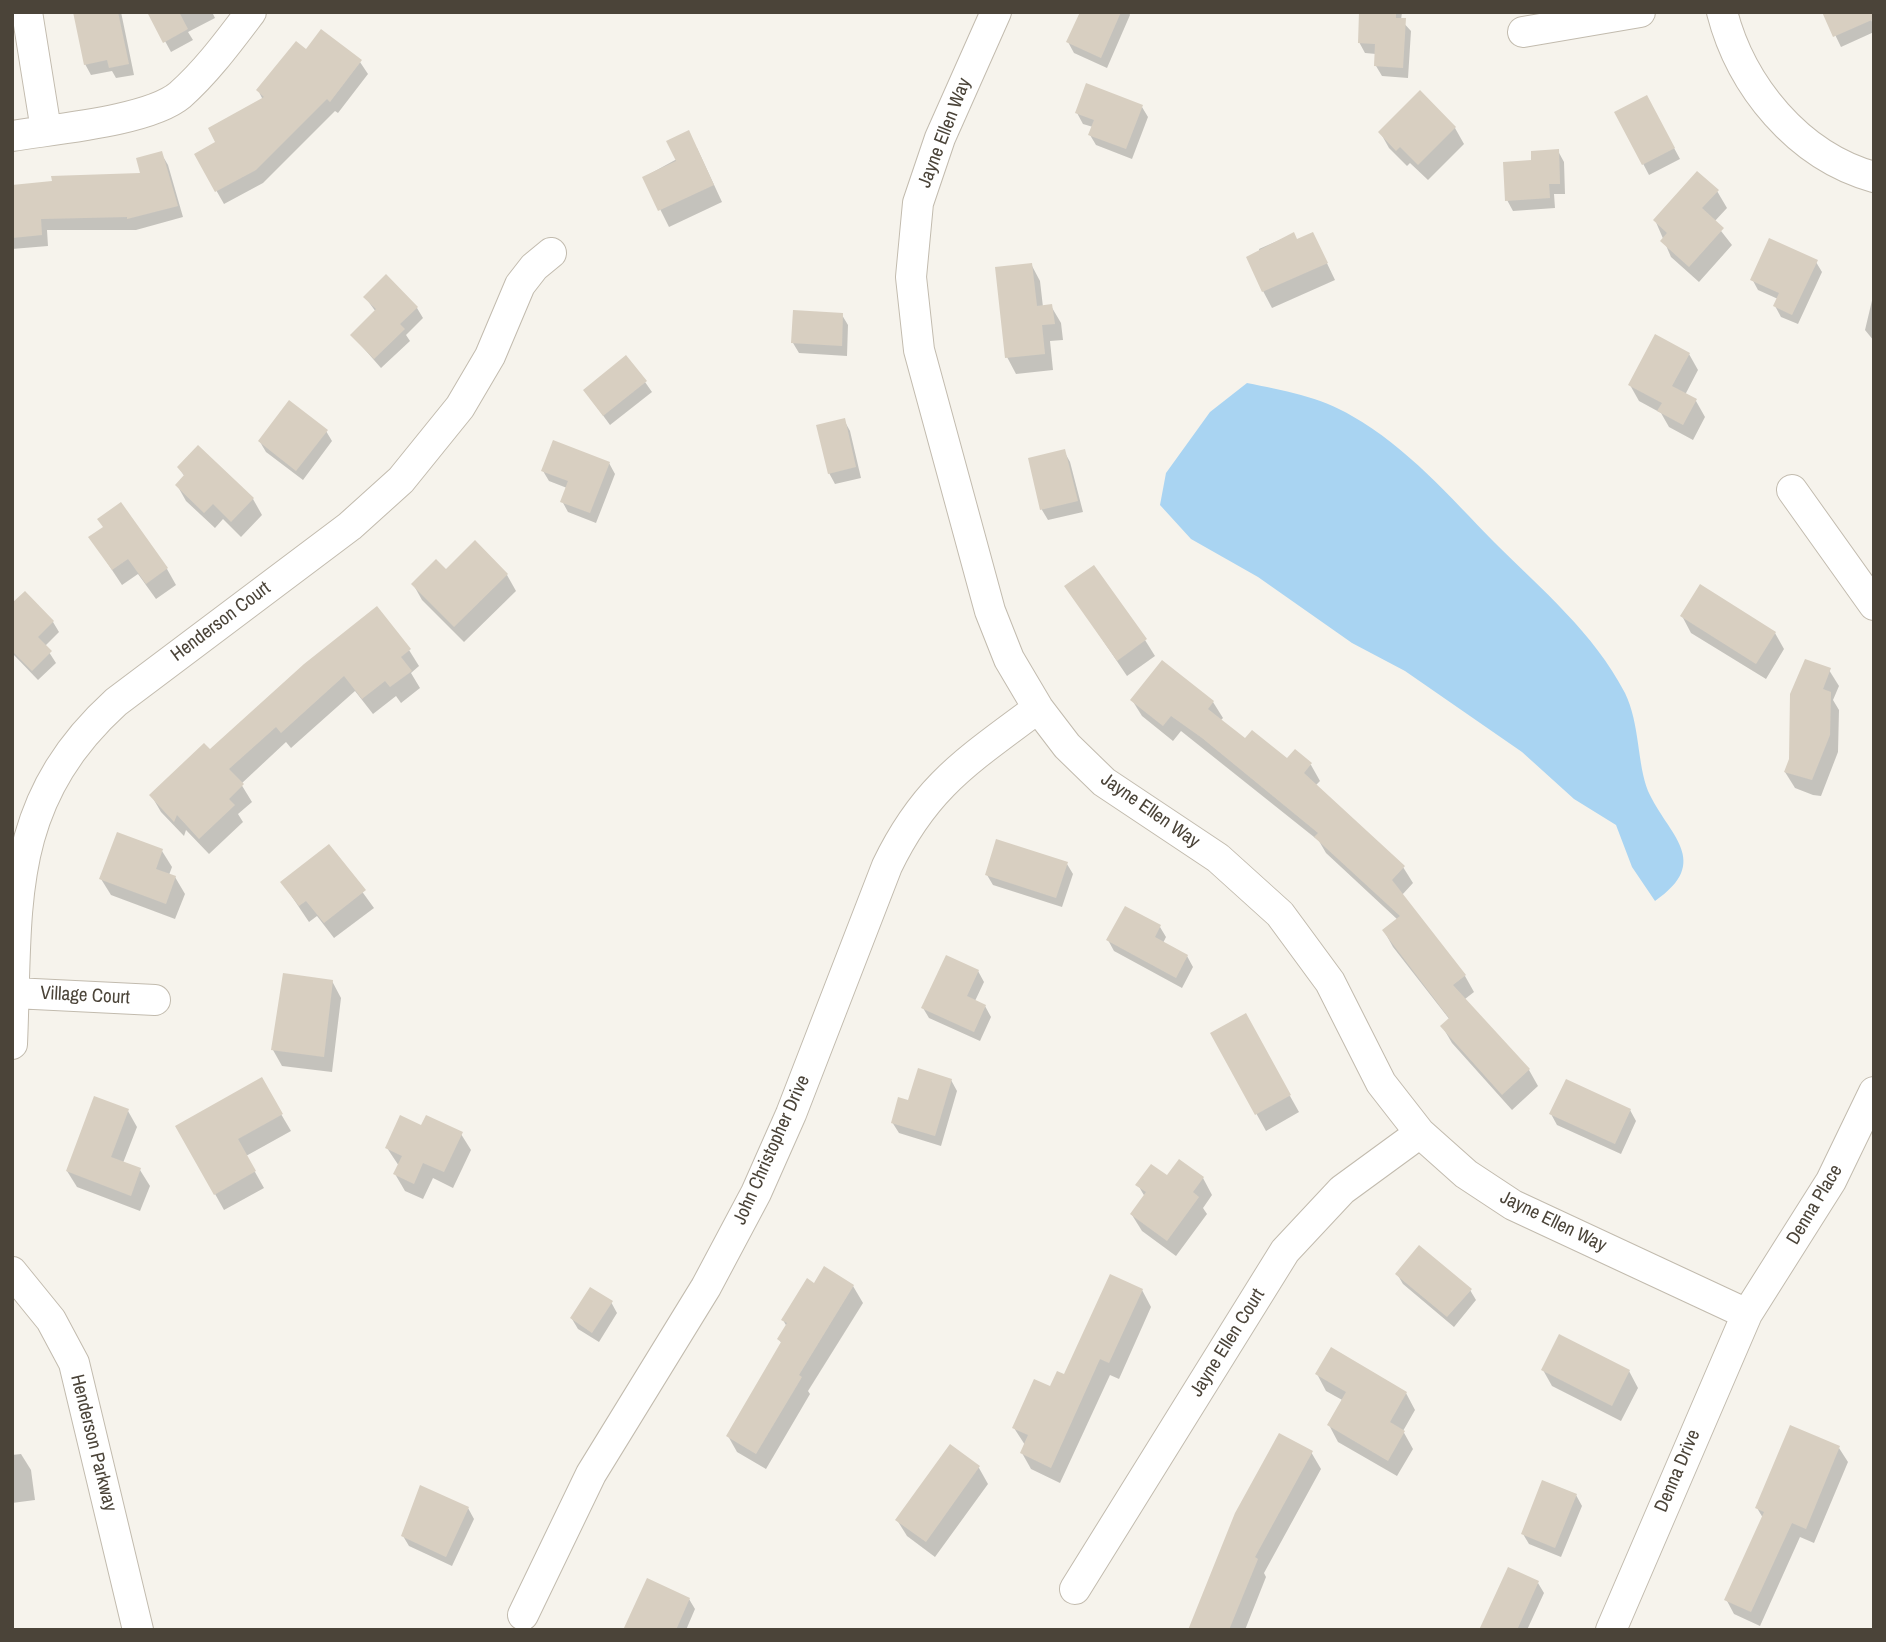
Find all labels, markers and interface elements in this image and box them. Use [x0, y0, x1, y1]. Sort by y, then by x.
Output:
street label: Jayne Ellen Way [914, 75, 976, 191]
street label: Henderson Court [167, 577, 275, 667]
street label: Jayne Ellen Way [1096, 769, 1204, 853]
street label: Village Court [40, 982, 130, 1010]
street label: John Christopher Drive [729, 1072, 815, 1228]
street label: Denna Place [1782, 1161, 1848, 1249]
street label: Jayne Ellen Way [1496, 1186, 1610, 1258]
street label: Jayne Ellen Court [1186, 1285, 1270, 1401]
street label: Henderson Parkway [65, 1372, 121, 1514]
street label: Denna Drive [1650, 1426, 1706, 1516]

